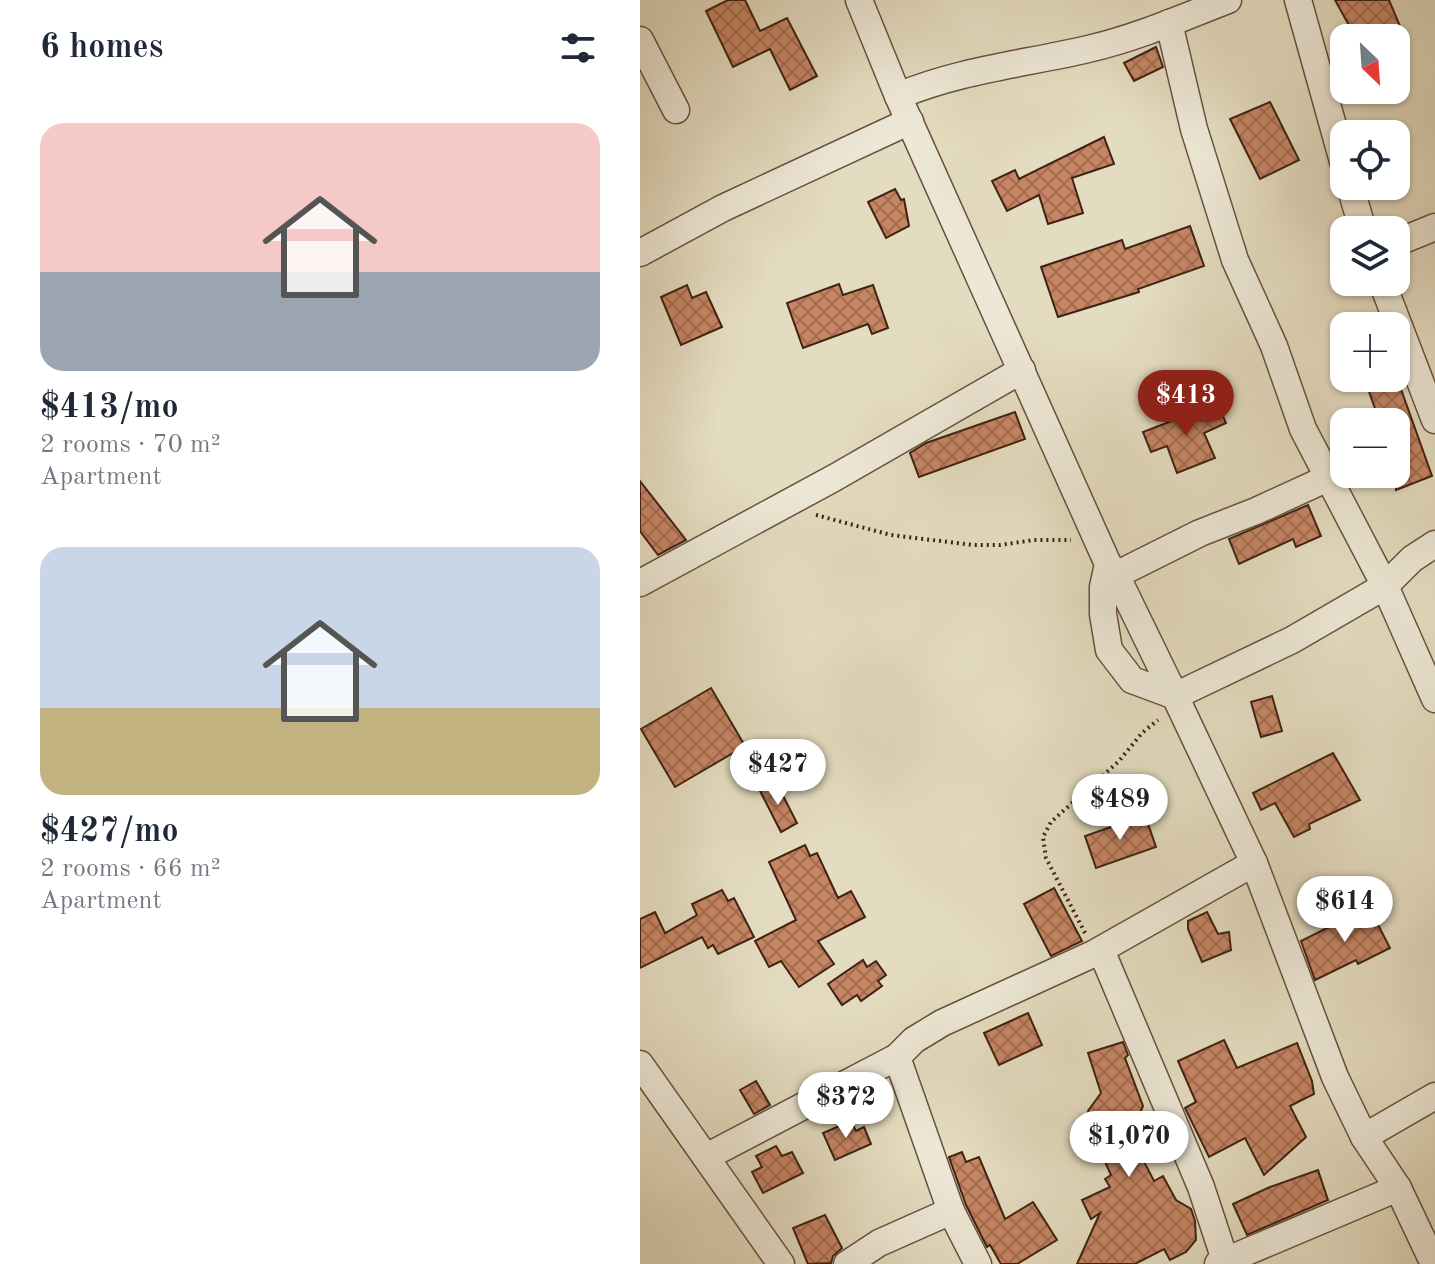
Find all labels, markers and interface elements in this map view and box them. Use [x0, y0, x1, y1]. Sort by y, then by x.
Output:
north arrow [1330, 24, 1410, 104]
map controls [1330, 24, 1410, 488]
icon: filters [556, 26, 600, 70]
text: 6 homes [40, 31, 163, 65]
button: locate [1330, 120, 1410, 200]
icon: home [248, 175, 392, 319]
button: layers [1330, 216, 1410, 296]
button: + [1330, 312, 1410, 392]
pin: $413 [1139, 370, 1233, 438]
text: $413 [1156, 383, 1216, 409]
text: $413/mo [40, 391, 179, 425]
button: − [1330, 408, 1410, 488]
text: 2 rooms · 70 m² [40, 432, 221, 458]
text: Apartment [40, 464, 162, 490]
icon: home [248, 599, 392, 743]
pin: $427 [731, 739, 825, 807]
text: $427 [748, 752, 808, 778]
pin: $489 [1073, 774, 1167, 842]
text: $489 [1090, 787, 1150, 813]
text: $427/mo [40, 815, 179, 849]
text: 2 rooms · 66 m² [40, 856, 221, 882]
pin: $614 [1298, 876, 1392, 944]
text: Apartment [40, 888, 162, 914]
text: $614 [1315, 889, 1375, 915]
pin: $372 [799, 1072, 893, 1140]
text: $372 [816, 1085, 876, 1111]
pin: $1,070 [1064, 1111, 1194, 1179]
text: $1,070 [1088, 1124, 1170, 1150]

